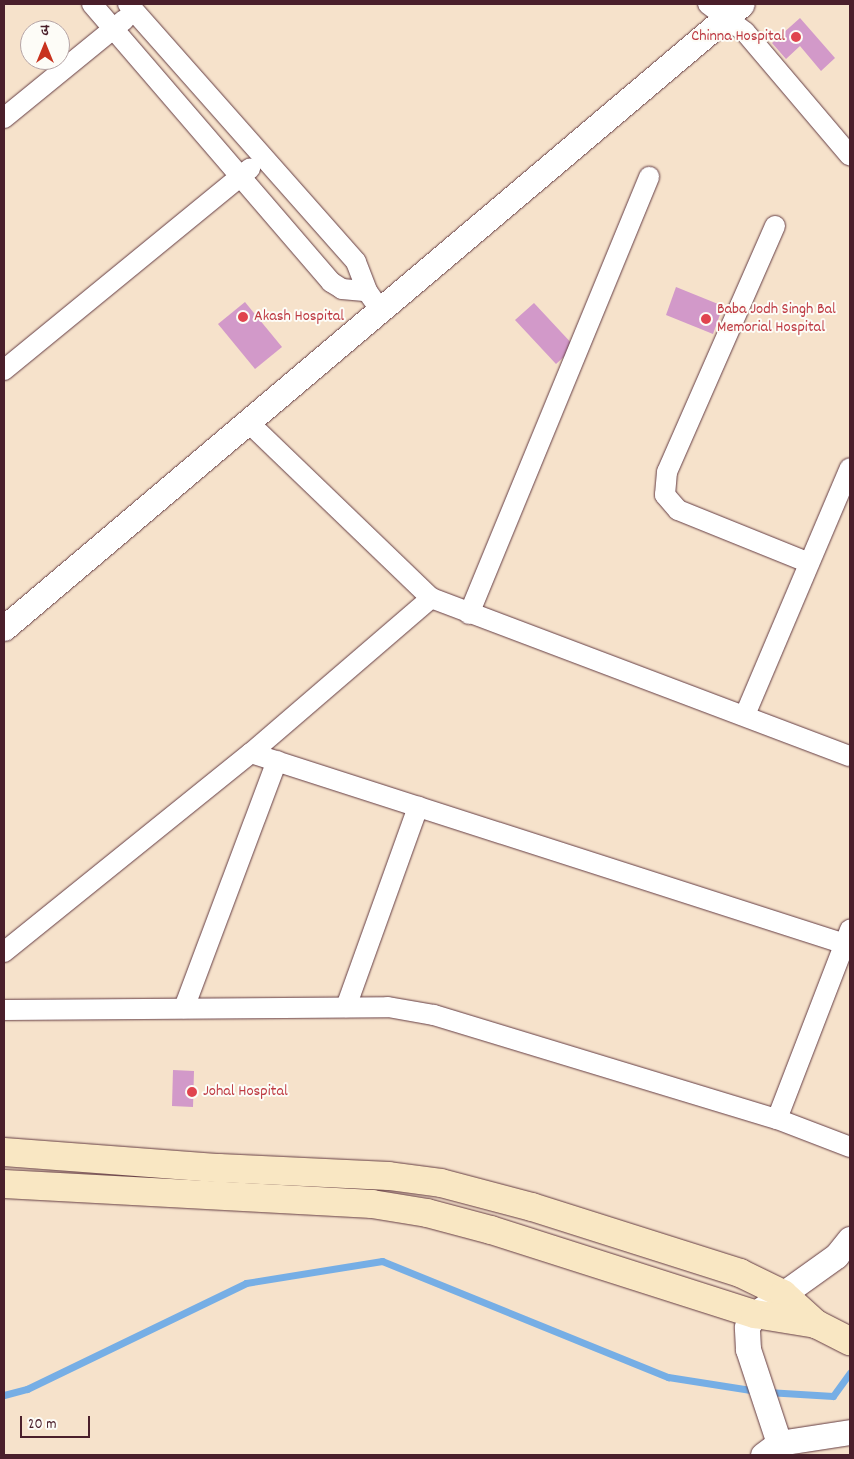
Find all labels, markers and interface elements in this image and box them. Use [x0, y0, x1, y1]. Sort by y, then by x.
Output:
north arrow [20, 20, 70, 70]
text: उ [41, 21, 49, 41]
place label: Chinna Hospital [691, 27, 785, 47]
marker: Chinna Hospital [789, 30, 803, 44]
place label: Baba Jodh Singh Bal Memorial Hospital [717, 300, 836, 338]
place label: Akash Hospital [254, 307, 344, 327]
marker: Akash Hospital [236, 310, 250, 324]
marker: Baba Jodh Singh Bal Memorial Hospital [699, 312, 713, 326]
place label: Johal Hospital [203, 1082, 288, 1102]
marker: Johal Hospital [185, 1085, 199, 1099]
scale bar [22, 1406, 92, 1438]
text: 20 m [28, 1414, 56, 1436]

